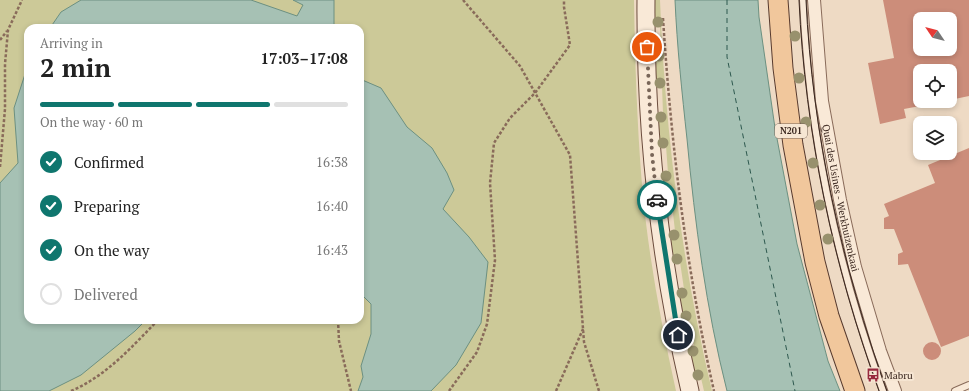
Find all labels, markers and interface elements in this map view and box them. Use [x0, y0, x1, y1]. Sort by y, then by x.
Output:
north arrow [913, 12, 957, 56]
map controls [913, 12, 957, 160]
pin [630, 30, 664, 64]
text: Arriving in [40, 34, 103, 52]
icon: bag [636, 36, 658, 58]
text: 17:03–17:08 [261, 48, 348, 68]
text: 2 min [40, 50, 111, 84]
button: locate [913, 64, 957, 108]
text: On the way · 60 m [40, 113, 143, 131]
button: layers [913, 116, 957, 160]
street label: Quai des Usines - Werkhuizenkaai [820, 123, 863, 273]
road number: N201 [775, 124, 807, 138]
icon: check [40, 151, 62, 173]
text: Confirmed [74, 152, 144, 172]
text: 16:38 [316, 153, 348, 171]
courier [637, 180, 677, 220]
icon: car [646, 189, 668, 211]
icon: check [40, 195, 62, 217]
text: Preparing [74, 196, 139, 216]
text: 16:40 [316, 197, 348, 215]
icon: check [40, 239, 62, 261]
text: On the way [74, 240, 149, 260]
text: 16:43 [316, 241, 348, 259]
text: Delivered [74, 284, 138, 304]
pin [661, 318, 695, 352]
icon: home [667, 324, 689, 346]
bus stop icon: Mabru [865, 367, 881, 383]
place label: Mabru [884, 369, 913, 382]

